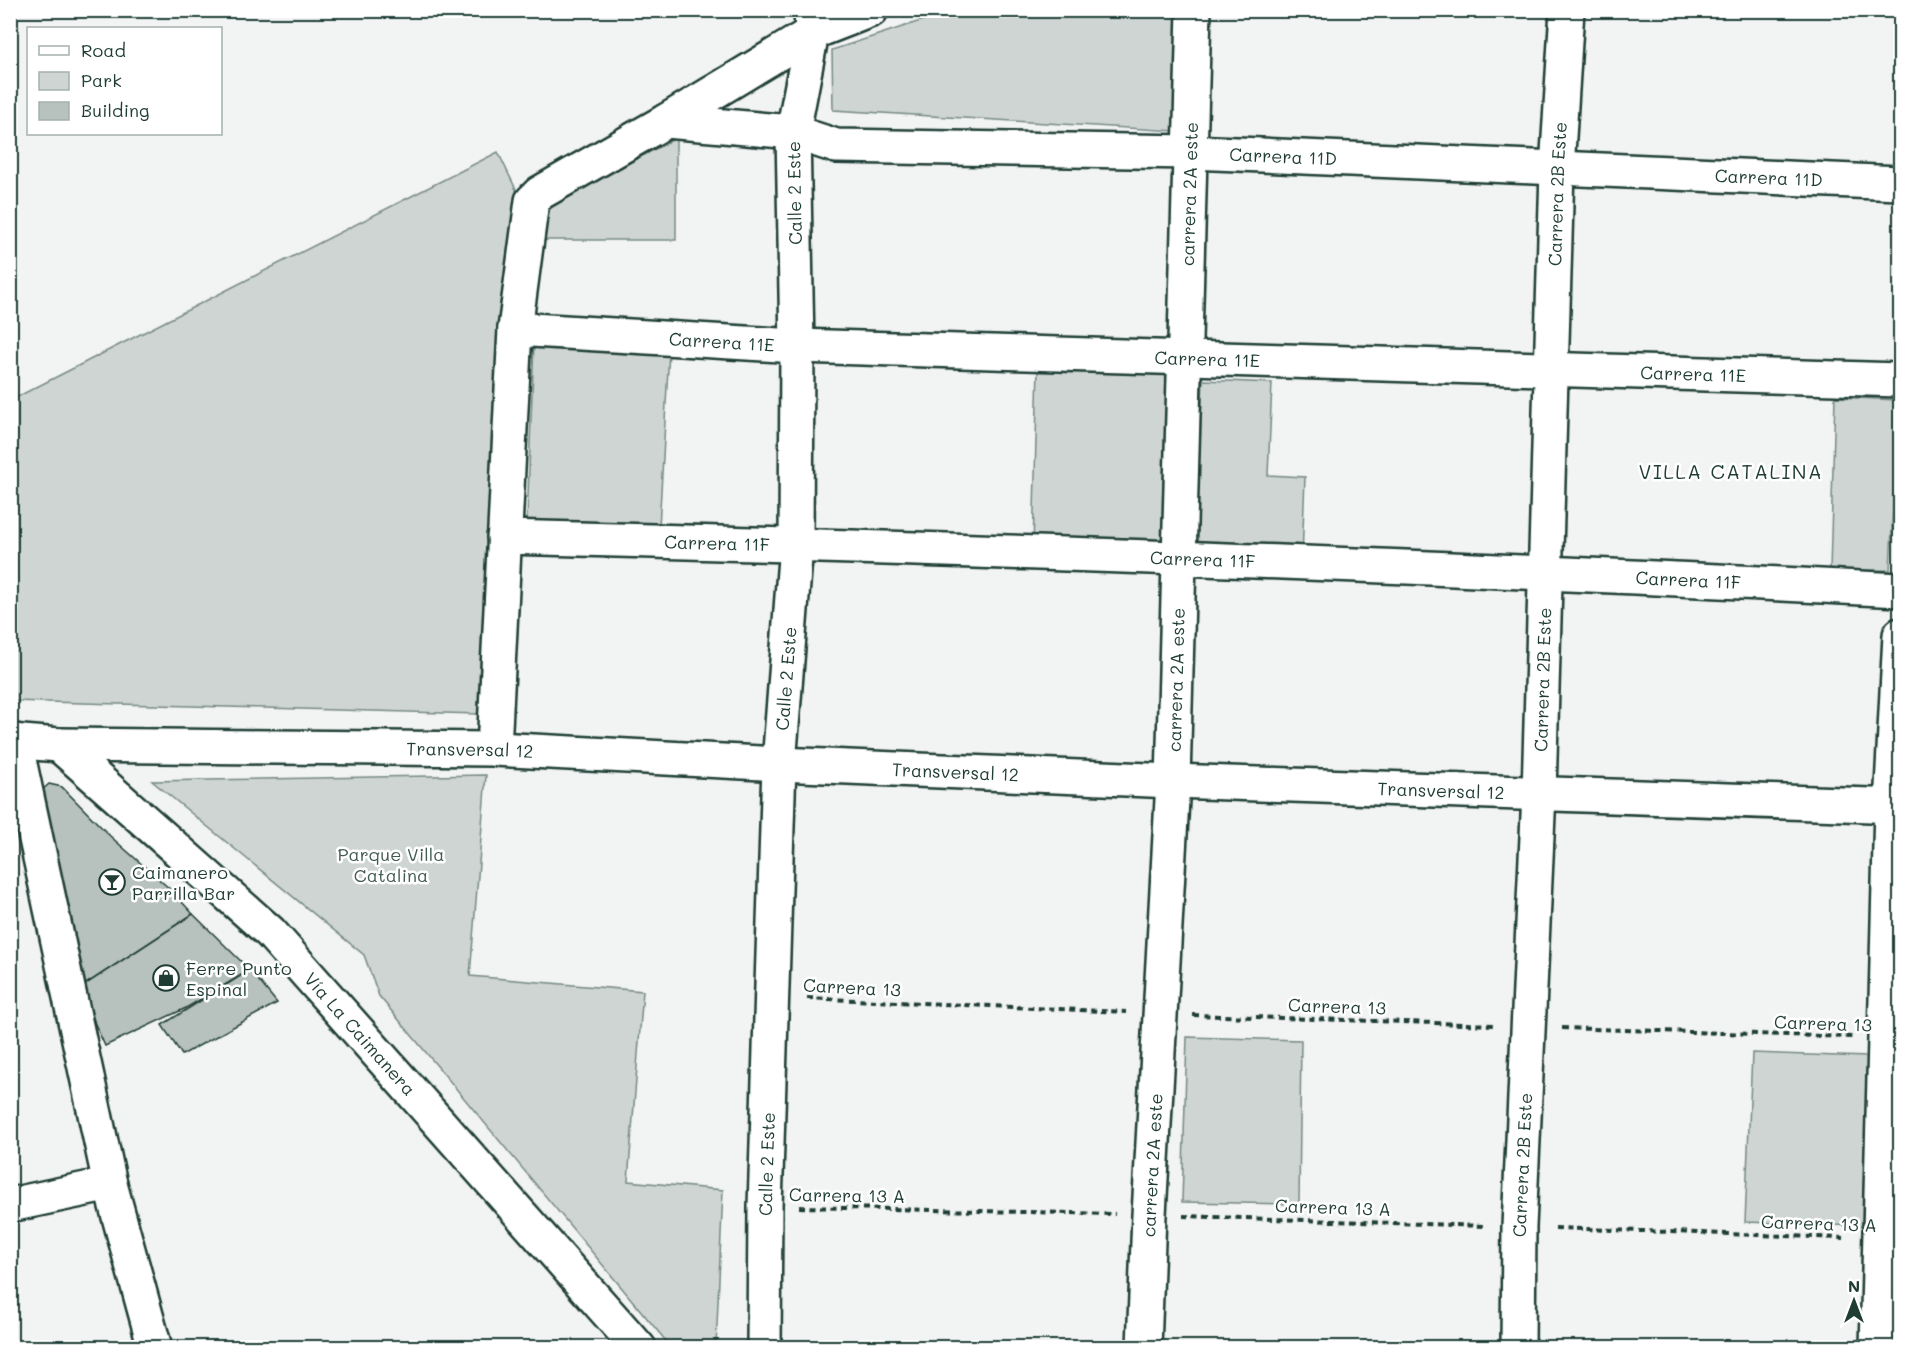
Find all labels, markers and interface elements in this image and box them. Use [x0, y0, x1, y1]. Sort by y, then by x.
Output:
legend [27, 27, 222, 135]
text: Road [81, 38, 126, 62]
text: Park [81, 68, 122, 92]
text: Building [81, 98, 149, 122]
street label: Carrera 2B Este [1542, 121, 1572, 266]
street label: carrera 2A este [1175, 122, 1203, 266]
street label: Calle 2 Este [781, 141, 807, 245]
street label: Carrera 11D [1229, 142, 1338, 170]
street label: Carrera 11D [1714, 163, 1823, 192]
street label: Carrera 11E [668, 326, 775, 357]
street label: Carrera 11E [1154, 345, 1261, 372]
street label: Carrera 11E [1640, 360, 1746, 387]
district label: VILLA CATALINA [1639, 458, 1823, 484]
street label: Carrera 11F [664, 529, 770, 556]
street label: Carrera 11F [1149, 545, 1256, 573]
street label: Carrera 11F [1635, 565, 1741, 594]
street label: carrera 2A este [1162, 607, 1190, 752]
street label: Carrera 2B Este [1528, 607, 1556, 752]
street label: Calle 2 Este [770, 626, 802, 731]
street label: Transversal 12 [406, 736, 534, 763]
street label: Transversal 12 [891, 757, 1019, 786]
street label: Transversal 12 [1377, 776, 1505, 804]
park label: Parque Villa Catalina [338, 842, 444, 887]
place label: Caimanero Parrilla Bar [132, 860, 235, 905]
bar icon: Caimanero Parrilla Bar [97, 867, 127, 897]
place label: Ferre Punto Espinal [186, 956, 292, 1001]
shop icon: Ferre Punto Espinal [151, 963, 181, 993]
street label: Vía La Caimanera [299, 967, 421, 1101]
street label: Carrera 13 [802, 972, 902, 1002]
street label: Carrera 13 [1288, 992, 1386, 1020]
street label: Carrera 13 [1774, 1009, 1872, 1037]
street label: carrera 2A este [1136, 1092, 1168, 1238]
street label: Carrera 2B Este [1507, 1092, 1537, 1237]
street label: Calle 2 Este [753, 1112, 780, 1216]
street label: Carrera 13 A [789, 1182, 905, 1208]
street label: Carrera 13 A [1275, 1193, 1391, 1221]
street label: Carrera 13 A [1761, 1209, 1877, 1237]
north arrow [1824, 1271, 1884, 1331]
text: N [1848, 1275, 1860, 1296]

